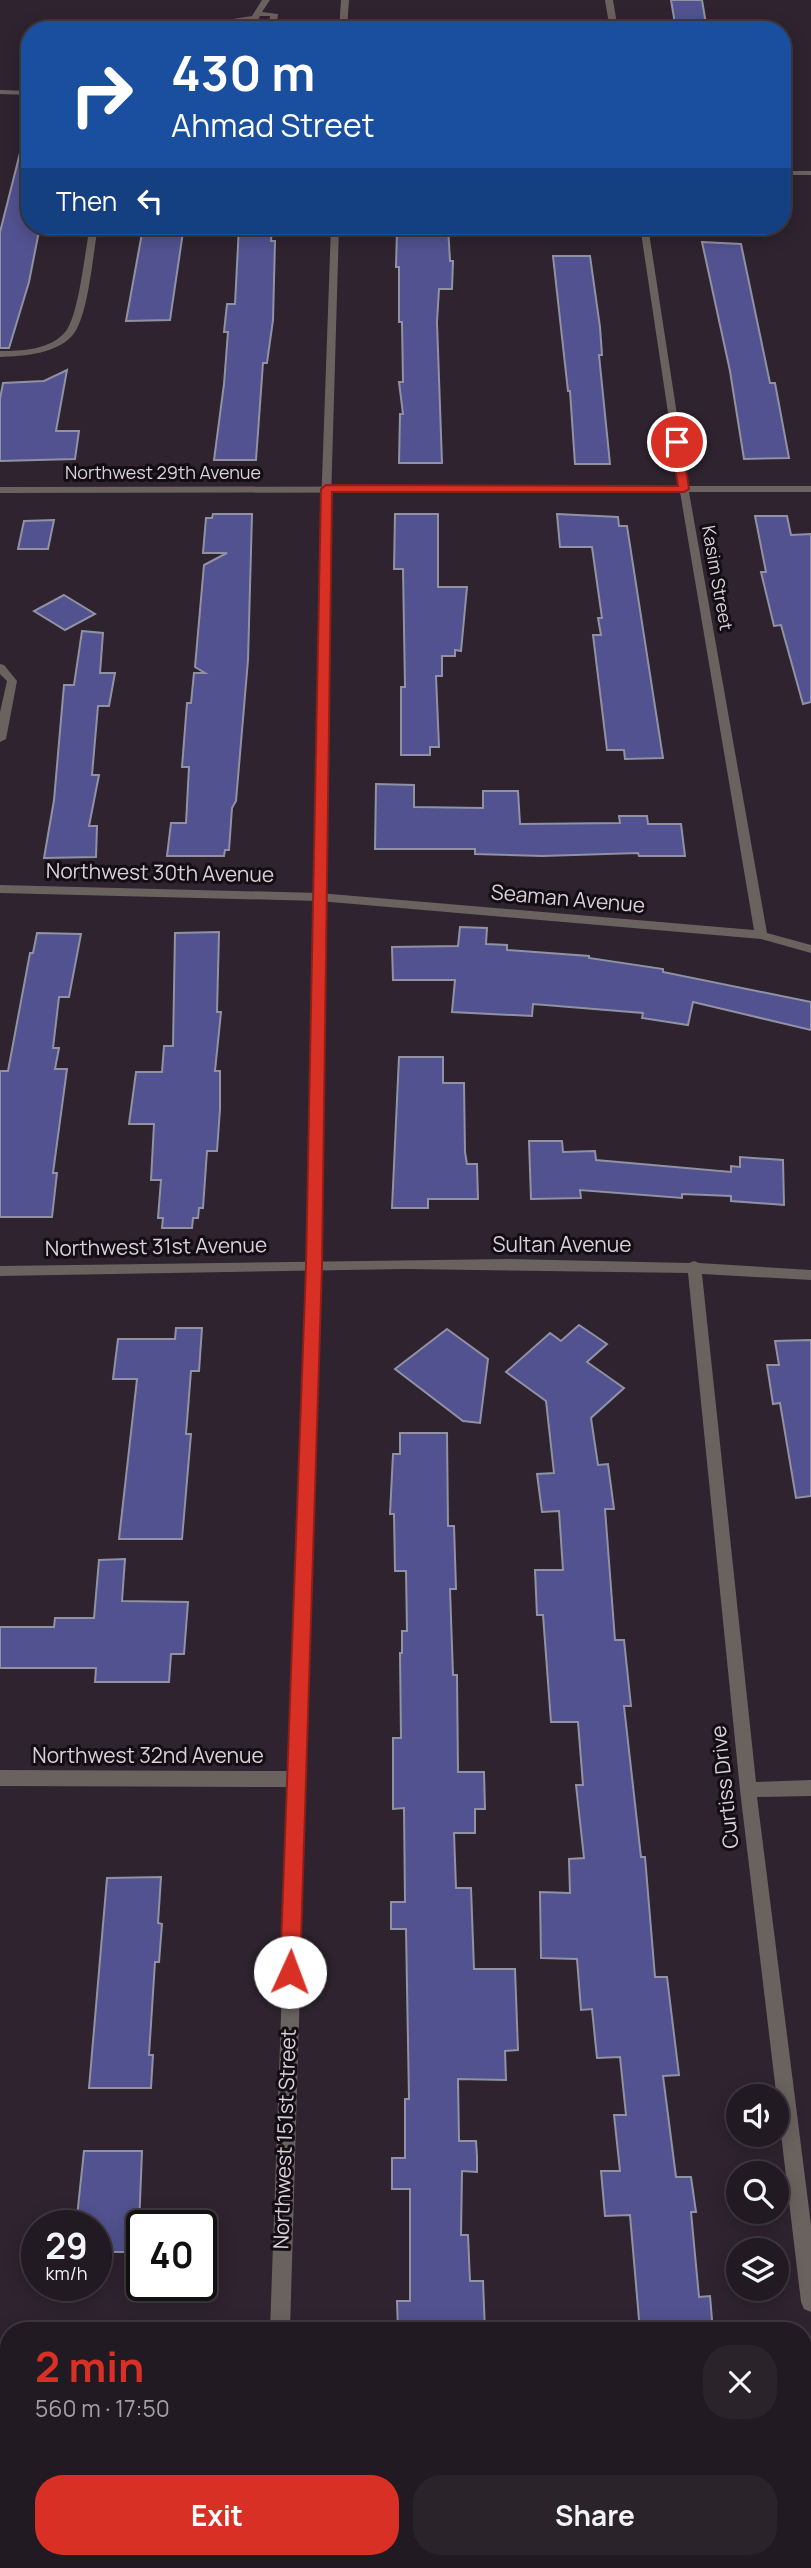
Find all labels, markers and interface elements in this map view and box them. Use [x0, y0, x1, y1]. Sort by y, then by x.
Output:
text: 430 m [171, 39, 315, 106]
icon: right [56, 49, 147, 140]
text: Ahmad Street [171, 103, 375, 147]
icon: left [131, 182, 169, 220]
text: Then [56, 183, 117, 219]
pin [647, 412, 707, 472]
icon: arrive [658, 423, 696, 461]
street label: Northwest 29th Avenue [65, 460, 261, 484]
street label: Kasim Street [697, 524, 739, 632]
street label: Northwest 30th Avenue [46, 856, 274, 888]
street label: Seaman Avenue [490, 877, 646, 919]
street label: Northwest 31st Avenue [45, 1230, 267, 1262]
street label: Sultan Avenue [493, 1230, 631, 1258]
street label: Curtiss Drive [704, 1724, 744, 1850]
street label: Northwest 32nd Avenue [32, 1741, 264, 1769]
position arrow [253, 1935, 327, 2009]
street label: Northwest 151st Street [266, 2028, 302, 2250]
map controls [726, 2084, 789, 2301]
button: sound [726, 2084, 789, 2147]
button: search [726, 2161, 789, 2224]
speed limit sign: 40 [126, 2210, 217, 2301]
text: 29 [45, 2222, 88, 2270]
button: layers [726, 2238, 789, 2301]
text: km/h [46, 2261, 87, 2285]
text: 2 min [35, 2337, 144, 2395]
button: close [703, 2345, 777, 2419]
text: 560 m · 17:50 [35, 2392, 170, 2424]
button: Exit [35, 2475, 399, 2555]
button: Share [413, 2475, 777, 2555]

